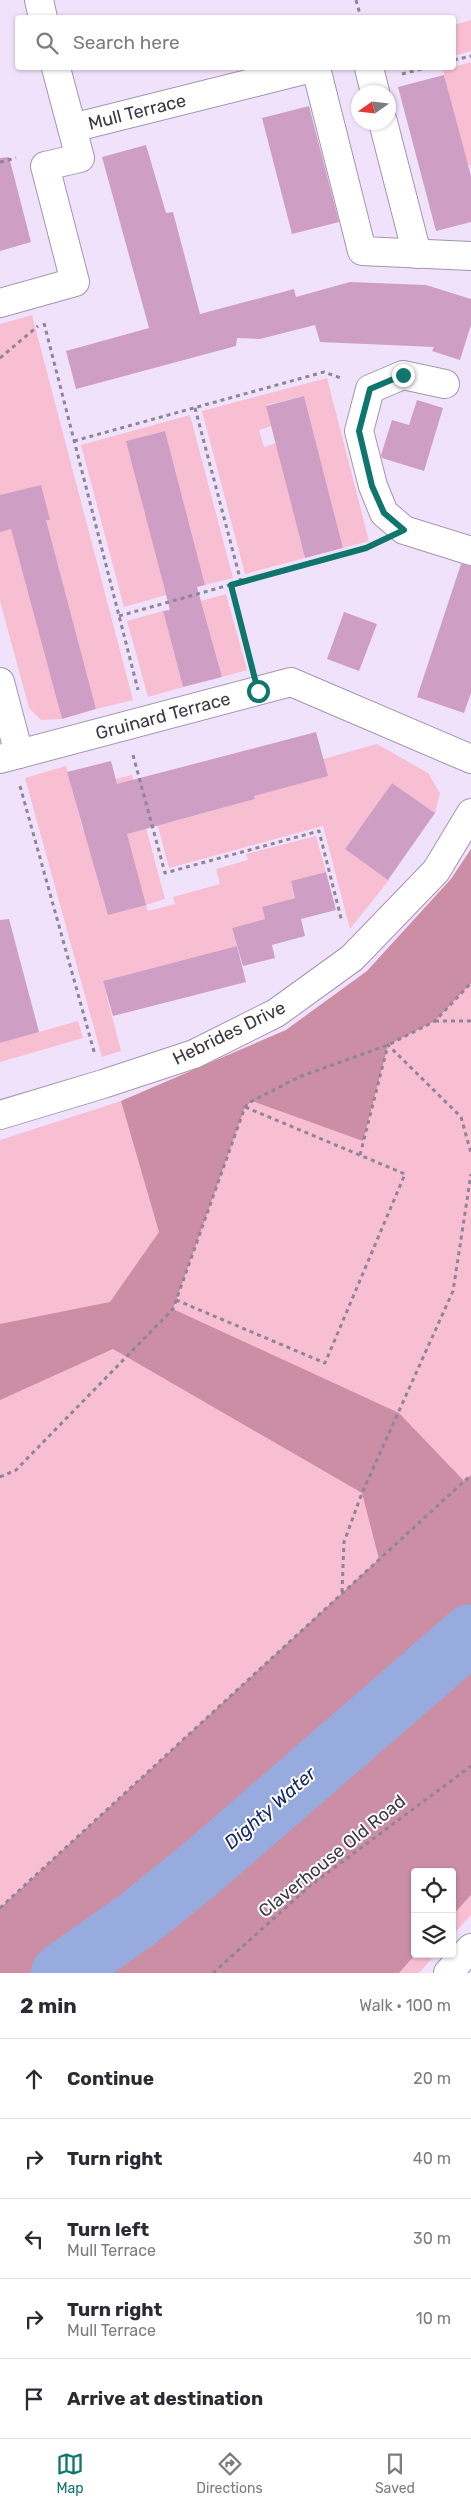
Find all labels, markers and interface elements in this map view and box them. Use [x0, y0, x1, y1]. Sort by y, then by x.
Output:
search box [15, 15, 456, 70]
icon: search [33, 29, 61, 57]
text: Search here [73, 31, 180, 54]
north arrow [351, 85, 396, 130]
street label: Mull Terrace [86, 89, 188, 135]
route end [392, 364, 415, 387]
route start [247, 680, 270, 703]
street label: Gruinard Terrace [93, 687, 233, 745]
street label: Hebrides Drive [169, 996, 289, 1070]
water label: Dighty Water [219, 1761, 321, 1854]
street label: Claverhouse Old Road [254, 1790, 410, 1922]
map controls [411, 1868, 456, 1958]
button: locate [411, 1868, 456, 1913]
button: layers [411, 1913, 456, 1958]
text: 2 min [20, 1993, 77, 2018]
text: Walk · 100 m [359, 1996, 451, 2015]
icon: ahead [20, 2065, 48, 2093]
text: Continue [67, 2067, 154, 2090]
text: 20 m [413, 2069, 451, 2088]
icon: right [20, 2145, 48, 2173]
text: Turn right [67, 2147, 162, 2170]
text: 40 m [413, 2149, 451, 2168]
text: Turn left [67, 2218, 149, 2241]
icon: left [20, 2225, 48, 2253]
text: 30 m [413, 2229, 451, 2248]
text: Mull Terrace [67, 2241, 156, 2260]
text: Turn right [67, 2298, 162, 2321]
icon: right [20, 2305, 48, 2333]
text: 10 m [416, 2309, 451, 2328]
text: Mull Terrace [67, 2321, 156, 2340]
icon: arrive [20, 2385, 48, 2413]
text: Arrive at destination [67, 2387, 263, 2410]
tab: Map [56, 2450, 84, 2497]
tab: Directions [196, 2450, 263, 2497]
tab: Saved [375, 2450, 415, 2497]

